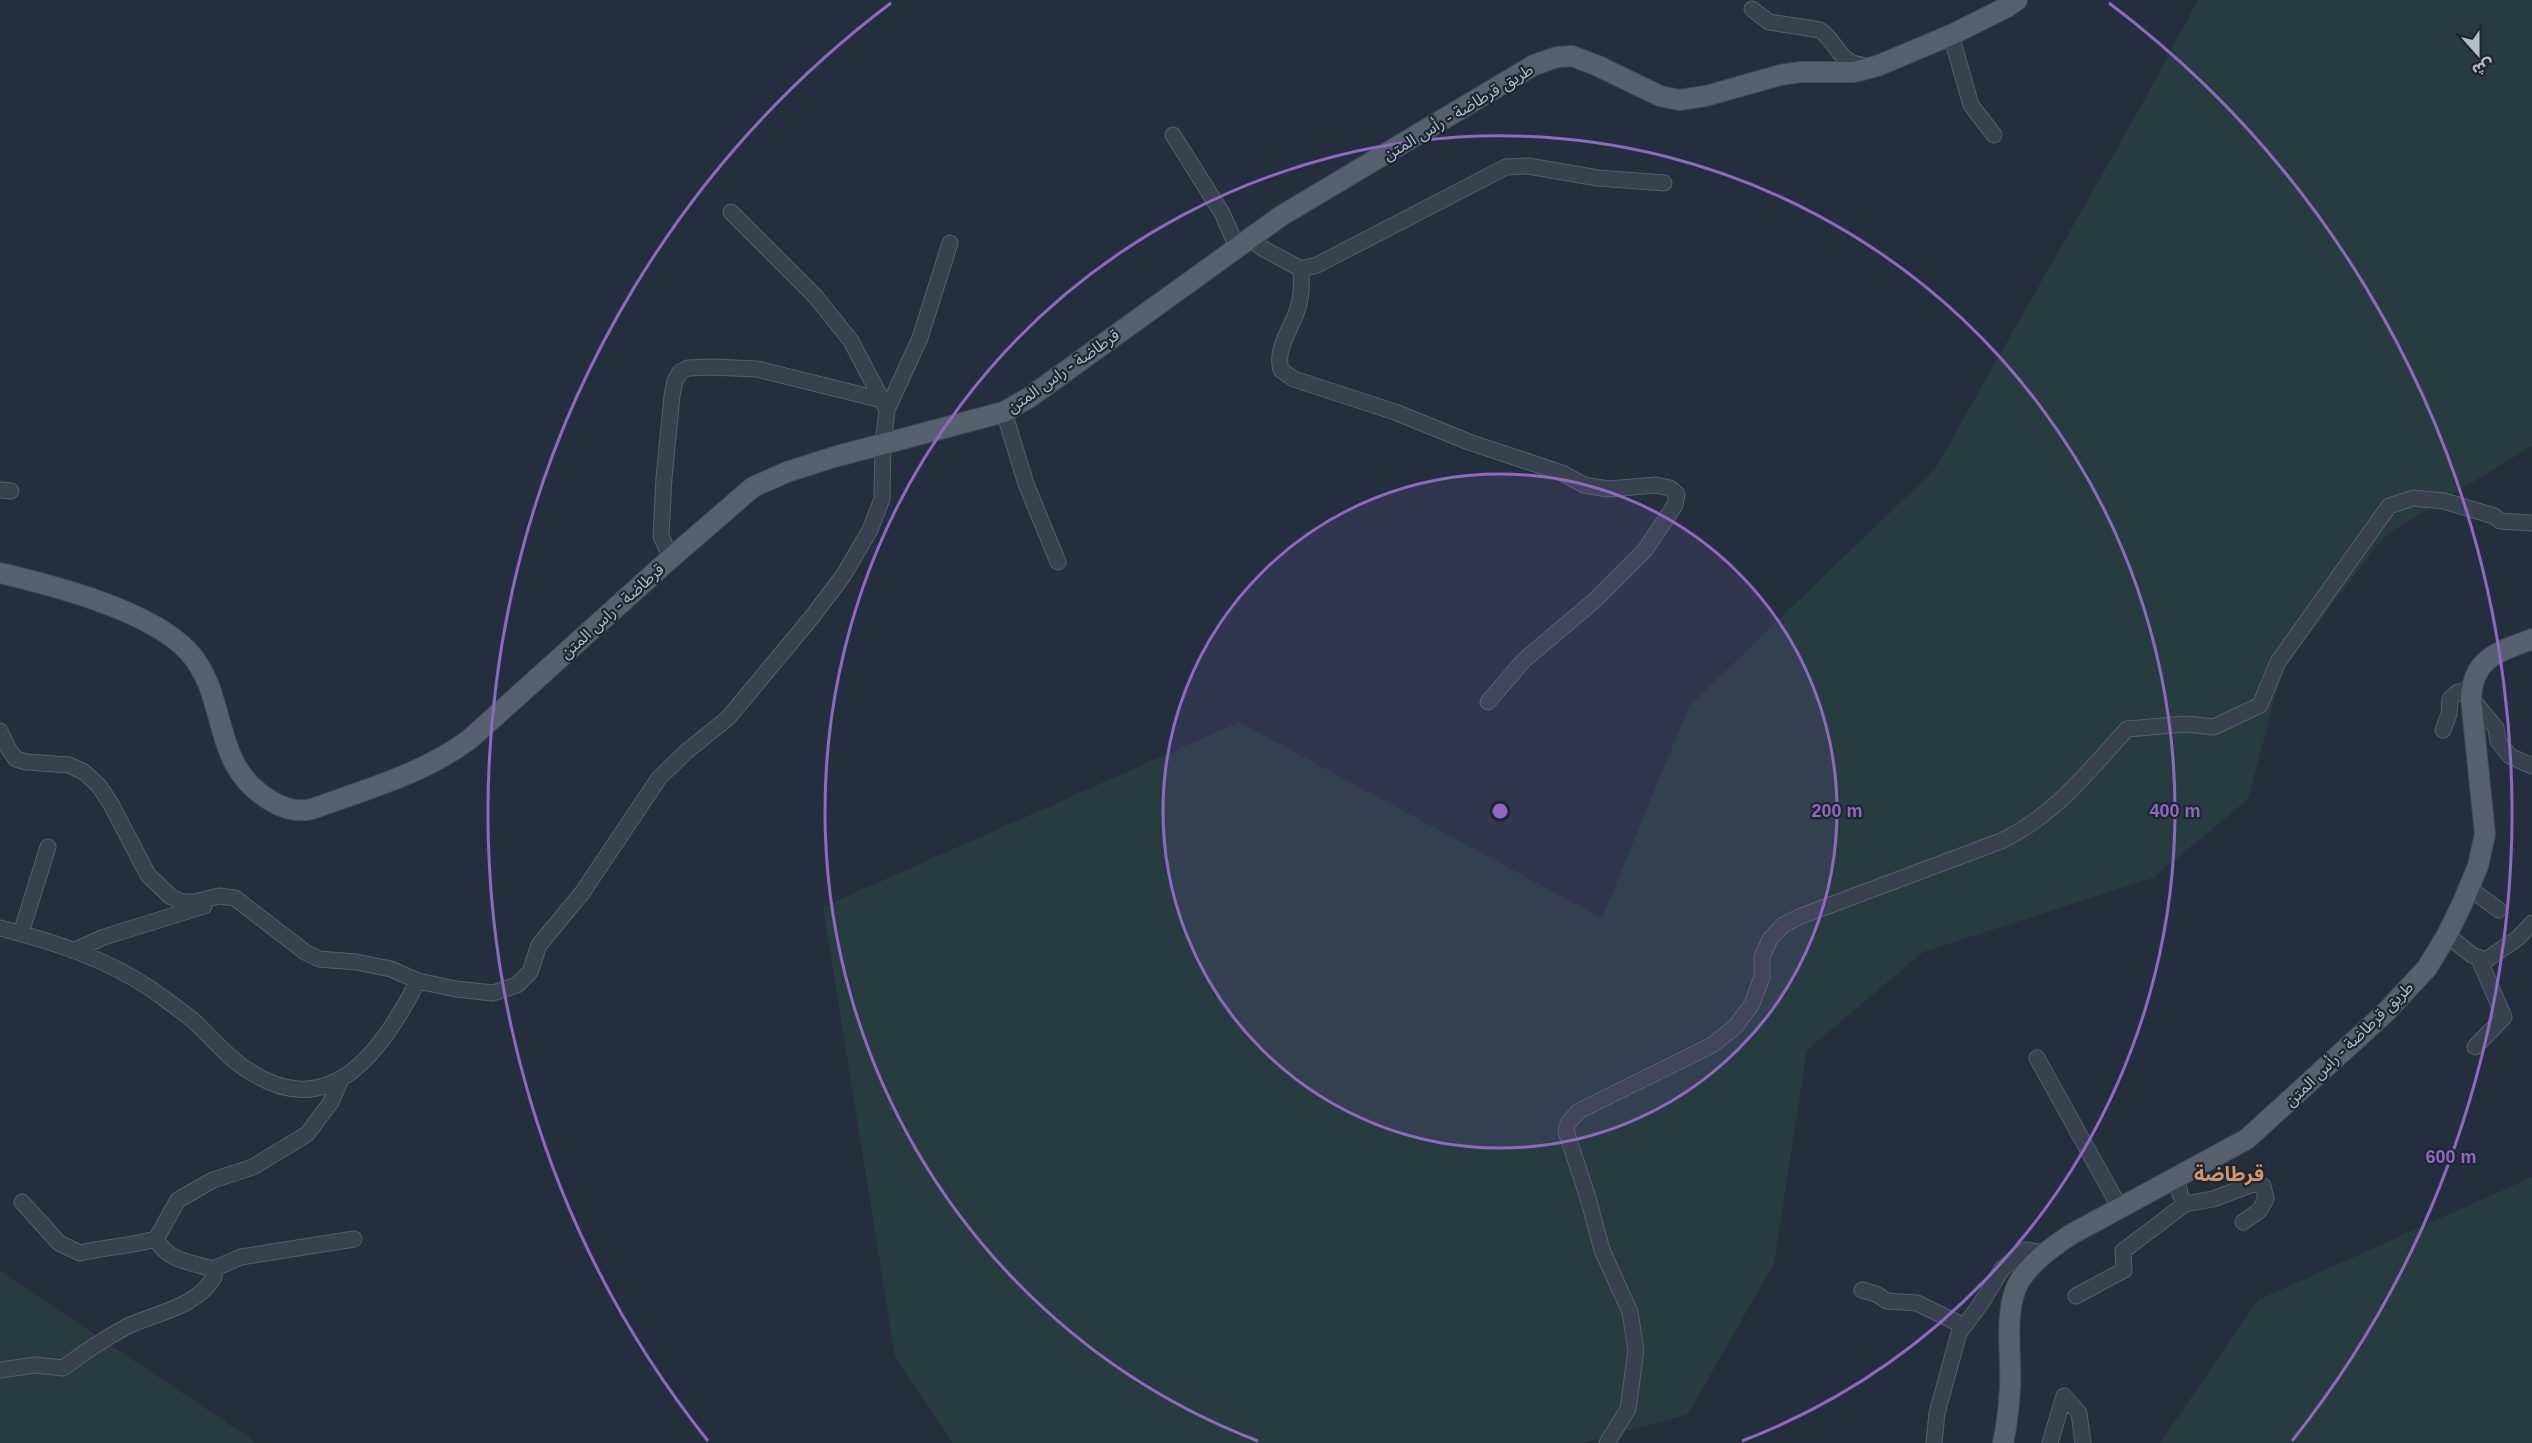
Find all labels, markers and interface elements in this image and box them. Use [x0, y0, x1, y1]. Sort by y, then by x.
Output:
north arrow [2448, 24, 2508, 84]
text: ش [2469, 55, 2496, 79]
street label: طريق قرطاضة - رأس المتن [1380, 60, 1537, 165]
street label: قرطاضة - راس المتن [1004, 326, 1123, 417]
street label: قرطاضة - راس المتن [557, 560, 668, 663]
centre of rings [1490, 801, 1510, 821]
text: 200 m [1811, 801, 1863, 821]
text: 400 m [2149, 801, 2201, 821]
street label: طريق قرطاضة - رأس المتن [2281, 977, 2418, 1111]
text: 600 m [2425, 1147, 2477, 1167]
district label: قرطاضة [2194, 1163, 2264, 1186]

